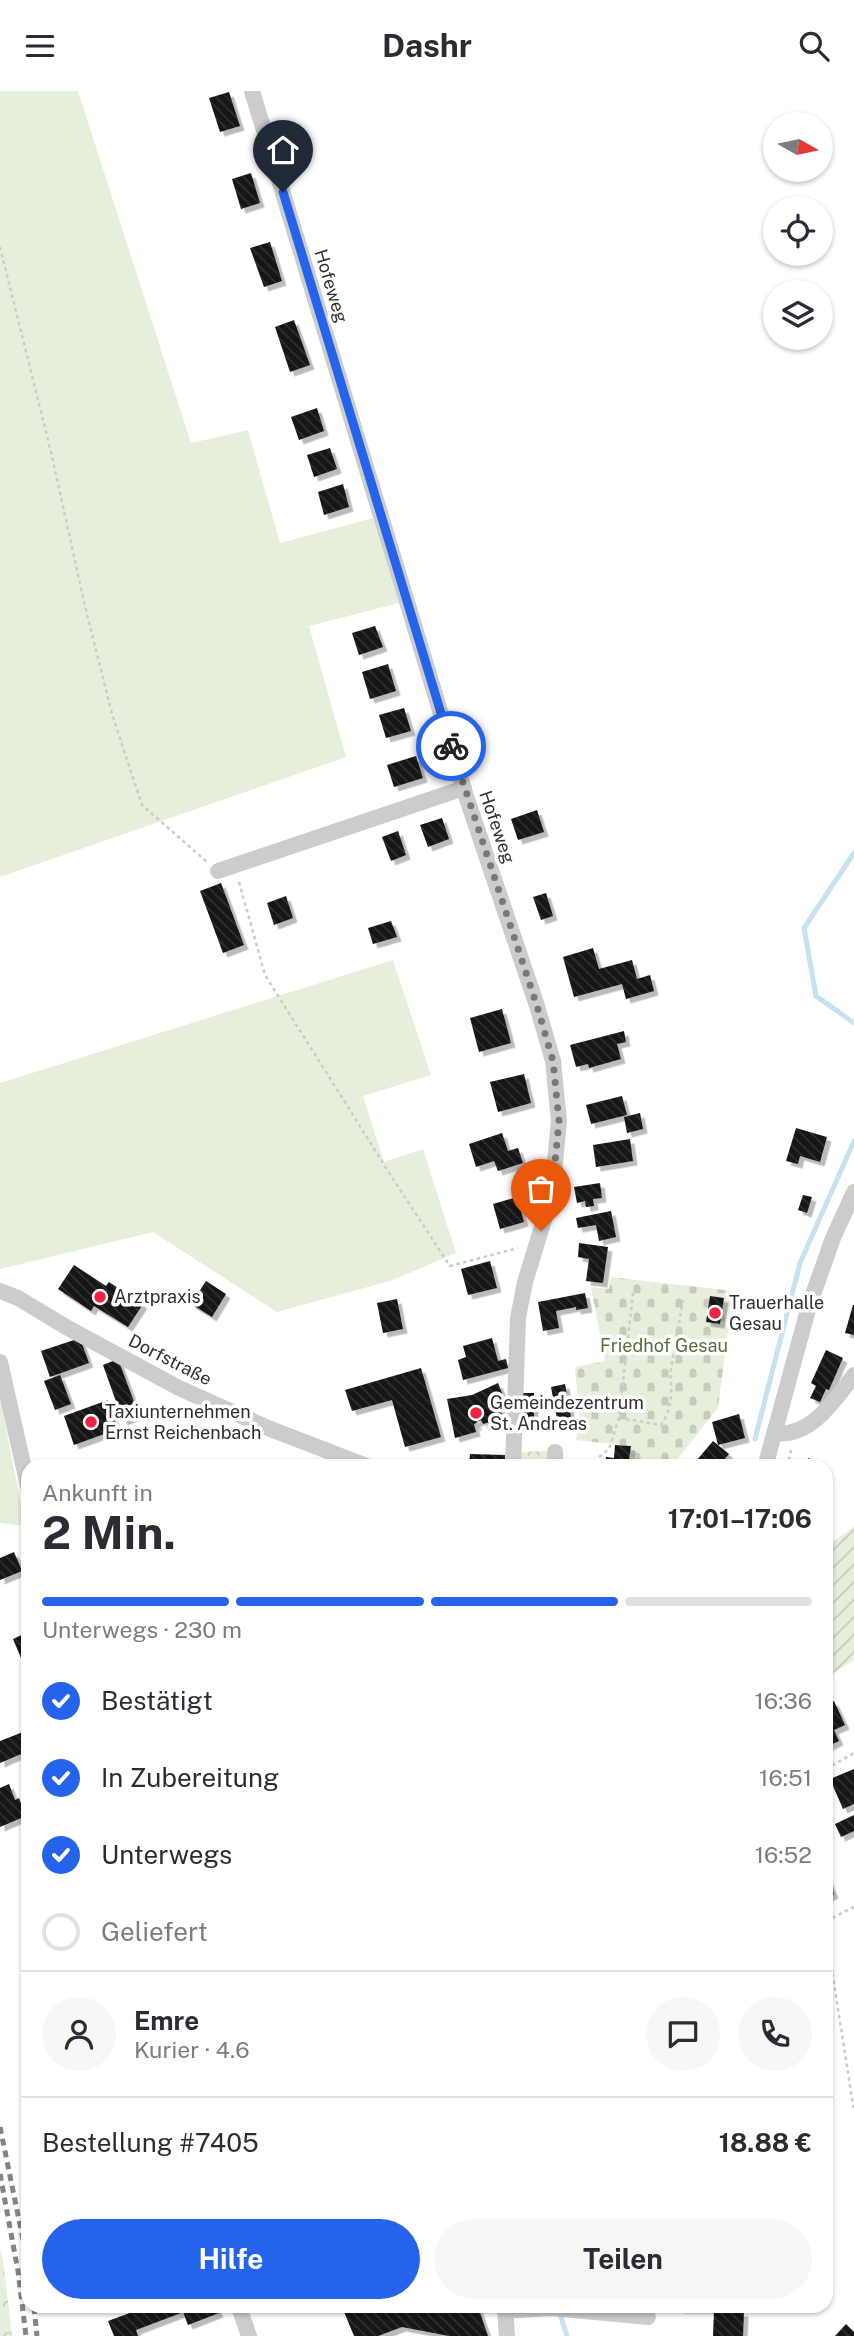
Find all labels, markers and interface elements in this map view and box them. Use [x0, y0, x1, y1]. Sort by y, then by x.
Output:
icon: menu [21, 27, 59, 65]
text: Dashr [382, 27, 472, 64]
icon: search [795, 27, 833, 65]
north arrow [763, 112, 833, 182]
map controls [763, 112, 833, 350]
pin [253, 120, 313, 192]
icon: home [264, 131, 302, 169]
button: locate [763, 196, 833, 266]
street label: Hofeweg [310, 247, 353, 325]
button: layers [763, 280, 833, 350]
courier [416, 711, 486, 781]
icon: bike [432, 727, 470, 765]
street label: Hofeweg [475, 788, 520, 866]
pin [511, 1159, 571, 1231]
icon: bag [522, 1170, 560, 1208]
place label: Arztpraxis [114, 1286, 201, 1307]
marker: Arztpraxis [92, 1289, 108, 1305]
place label: Trauerhalle Gesau [729, 1292, 824, 1334]
marker: Trauerhalle Gesau [707, 1305, 723, 1321]
street label: Dorfstraße [125, 1330, 215, 1389]
park label: Friedhof Gesau [600, 1335, 728, 1356]
place label: Gemeindezentrum St. Andreas [490, 1392, 644, 1434]
place label: Taxiunternehmen Ernst Reichenbach [105, 1401, 261, 1443]
marker: Gemeindezentrum St. Andreas [468, 1405, 484, 1421]
marker: Taxiunternehmen Ernst Reichenbach [83, 1414, 99, 1430]
text: Ankunft in [42, 1479, 153, 1506]
text: 17:01–17:06 [668, 1503, 812, 1534]
text: 2 Min. [42, 1505, 176, 1559]
text: Unterwegs · 230 m [42, 1616, 242, 1643]
icon: check [42, 1682, 80, 1720]
text: Bestätigt [101, 1685, 213, 1716]
text: 16:36 [754, 1687, 812, 1714]
icon: check [42, 1759, 80, 1797]
text: In Zubereitung [101, 1762, 279, 1793]
text: 16:51 [759, 1764, 812, 1791]
icon: check [42, 1836, 80, 1874]
text: Unterwegs [101, 1839, 232, 1870]
text: 16:52 [755, 1841, 812, 1868]
text: Geliefert [101, 1916, 208, 1947]
button: person [42, 1997, 116, 2071]
button: chat [646, 1997, 720, 2071]
button: phone [738, 1997, 812, 2071]
text: Emre [134, 2005, 199, 2036]
text: Kurier · 4.6 [134, 2036, 249, 2063]
text: Bestellung #7405 [42, 2127, 259, 2158]
text: 18.88 € [719, 2127, 812, 2158]
button: Hilfe [42, 2219, 420, 2299]
button: Teilen [434, 2219, 812, 2299]

